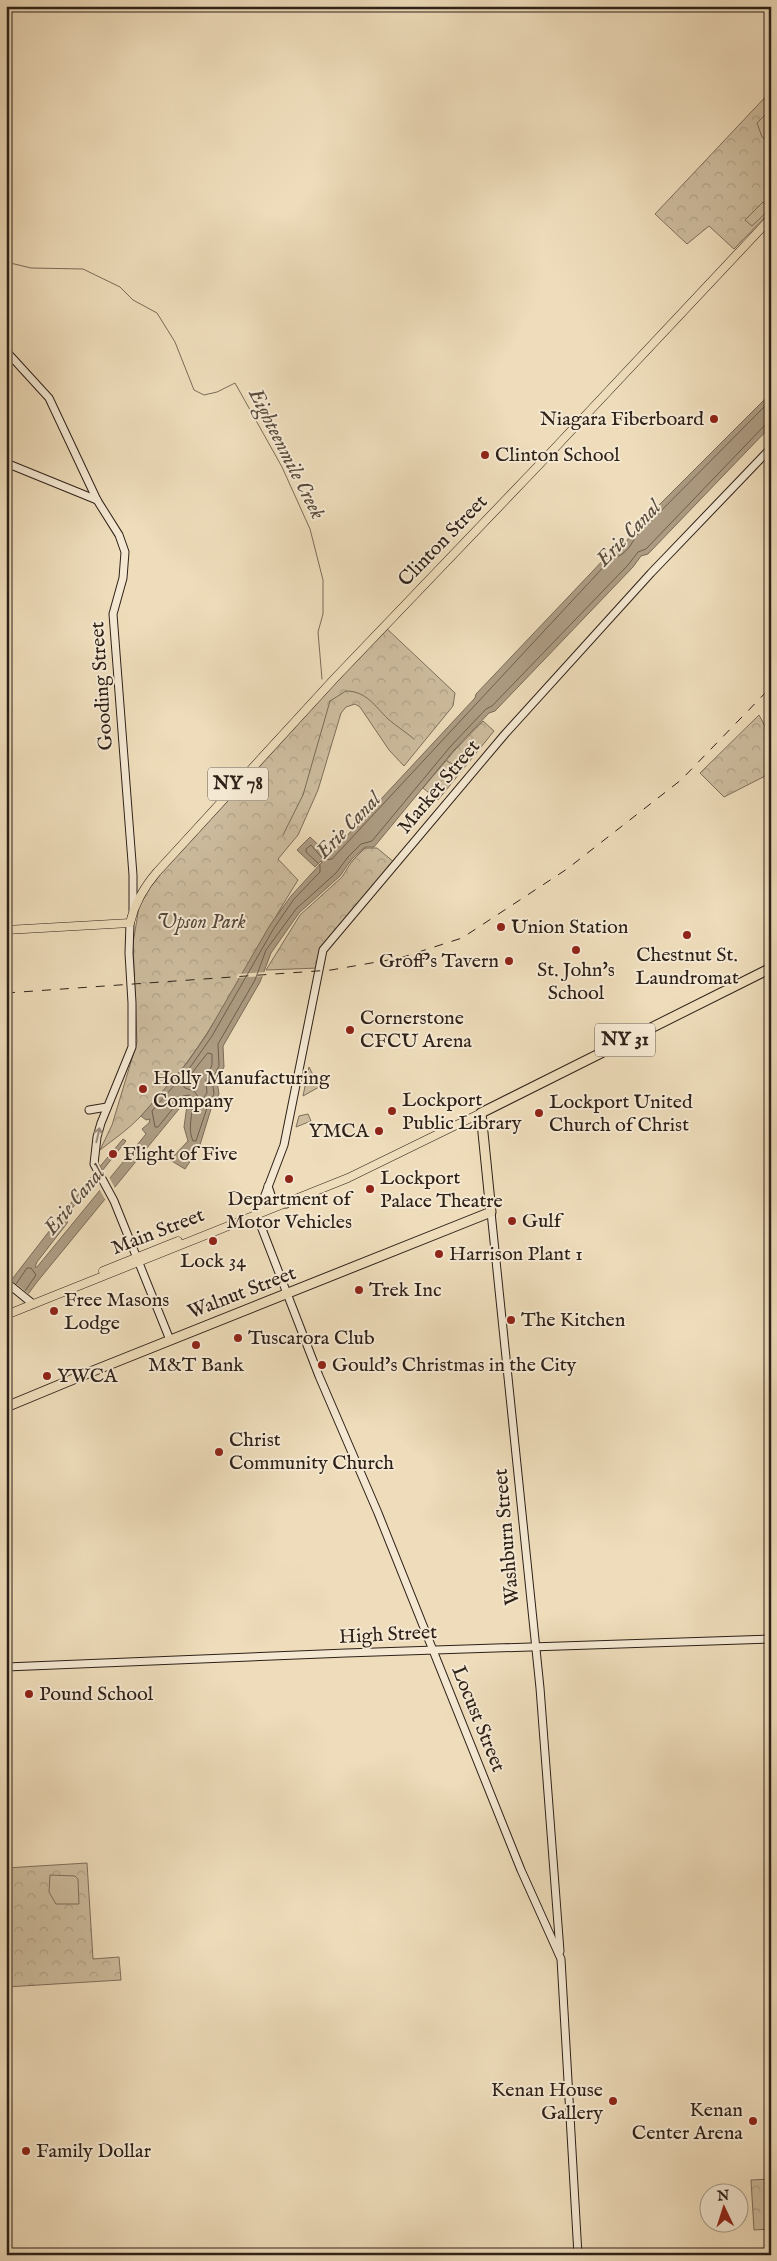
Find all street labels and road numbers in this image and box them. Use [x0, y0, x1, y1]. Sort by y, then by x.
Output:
street label: Clinton Street [393, 490, 493, 592]
street label: Gooding Street [85, 621, 119, 751]
street label: Market Street [392, 735, 486, 839]
road number: NY 78 [208, 768, 268, 801]
road number: NY 31 [595, 1024, 655, 1056]
street label: Main Street [108, 1203, 208, 1261]
street label: Walnut Street [184, 1261, 300, 1325]
street label: Washburn Street [489, 1467, 525, 1606]
street label: High Street [338, 1620, 438, 1650]
street label: Locust Street [445, 1662, 511, 1776]

